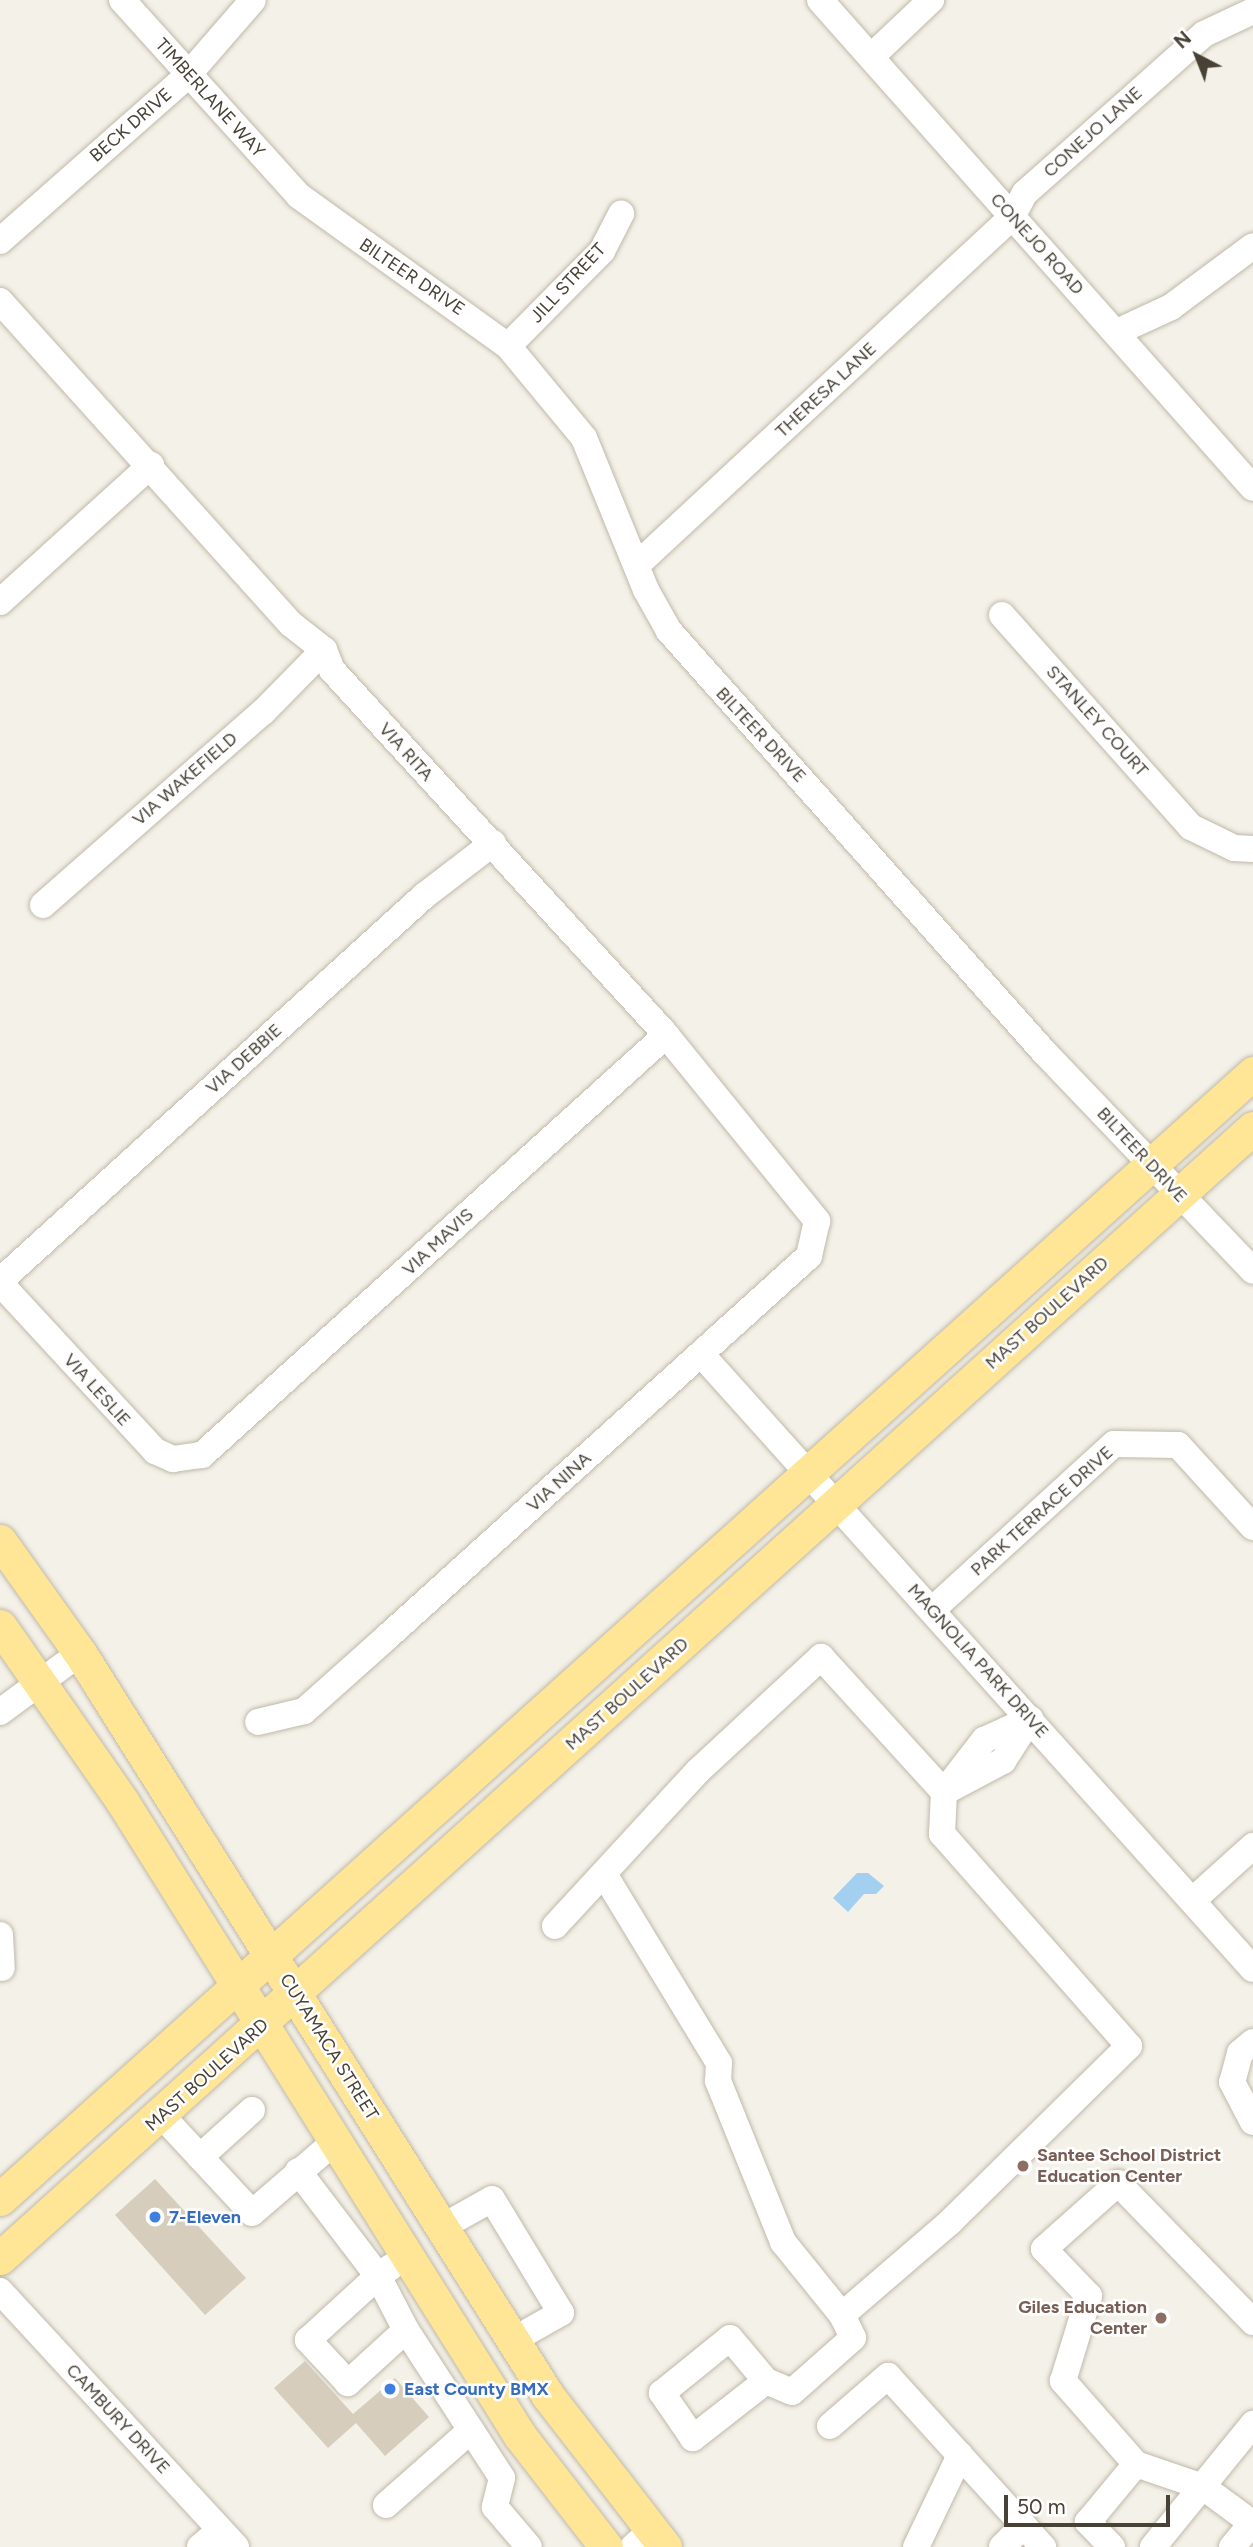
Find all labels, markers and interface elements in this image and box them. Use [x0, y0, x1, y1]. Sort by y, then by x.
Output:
north arrow [1162, 21, 1232, 91]
text: N [1169, 27, 1196, 53]
street label: TIMBERLANE WAY [151, 34, 269, 162]
street label: CONEJO LANE [1039, 82, 1147, 182]
street label: BECK DRIVE [86, 83, 176, 167]
street label: CONEJO ROAD [986, 189, 1088, 299]
street label: BILTEER DRIVE [355, 234, 469, 320]
street label: JILL STREET [526, 239, 610, 327]
street label: THERESA LANE [771, 338, 881, 442]
street label: STANLEY COURT [1041, 661, 1153, 781]
street label: BILTEER DRIVE [711, 683, 811, 787]
street label: VIA RITA [374, 718, 438, 786]
street label: VIA WAKEFIELD [128, 728, 242, 830]
street label: VIA DEBBIE [202, 1019, 286, 1099]
street label: BILTEER DRIVE [1092, 1103, 1192, 1207]
street label: VIA MAVIS [398, 1204, 478, 1280]
street label: MAST BOULEVARD [981, 1252, 1113, 1374]
street label: VIA LESLIE [59, 1349, 135, 1431]
street label: PARK TERRACE DRIVE [966, 1441, 1118, 1581]
street label: VIA NINA [522, 1448, 596, 1516]
street label: MAGNOLIA PARK DRIVE [903, 1579, 1053, 1743]
street label: MAST BOULEVARD [561, 1633, 693, 1755]
street label: CUYAMACA STREET [275, 1970, 383, 2124]
street label: MAST BOULEVARD [141, 2014, 273, 2136]
place label: Santee School District Education Center [1037, 2145, 1221, 2188]
marker: Santee School District Education Center [1015, 2158, 1031, 2174]
place label: 7-Eleven [169, 2206, 241, 2228]
marker: 7-Eleven [147, 2209, 163, 2225]
place label: Giles Education Center [1018, 2297, 1147, 2340]
marker: Giles Education Center [1153, 2310, 1169, 2326]
street label: CAMBURY DRIVE [62, 2360, 174, 2478]
place label: East County BMX [404, 2378, 549, 2400]
marker: East County BMX [382, 2381, 398, 2397]
scale bar [1008, 2480, 1174, 2524]
text: 50 m [1017, 2494, 1066, 2519]

